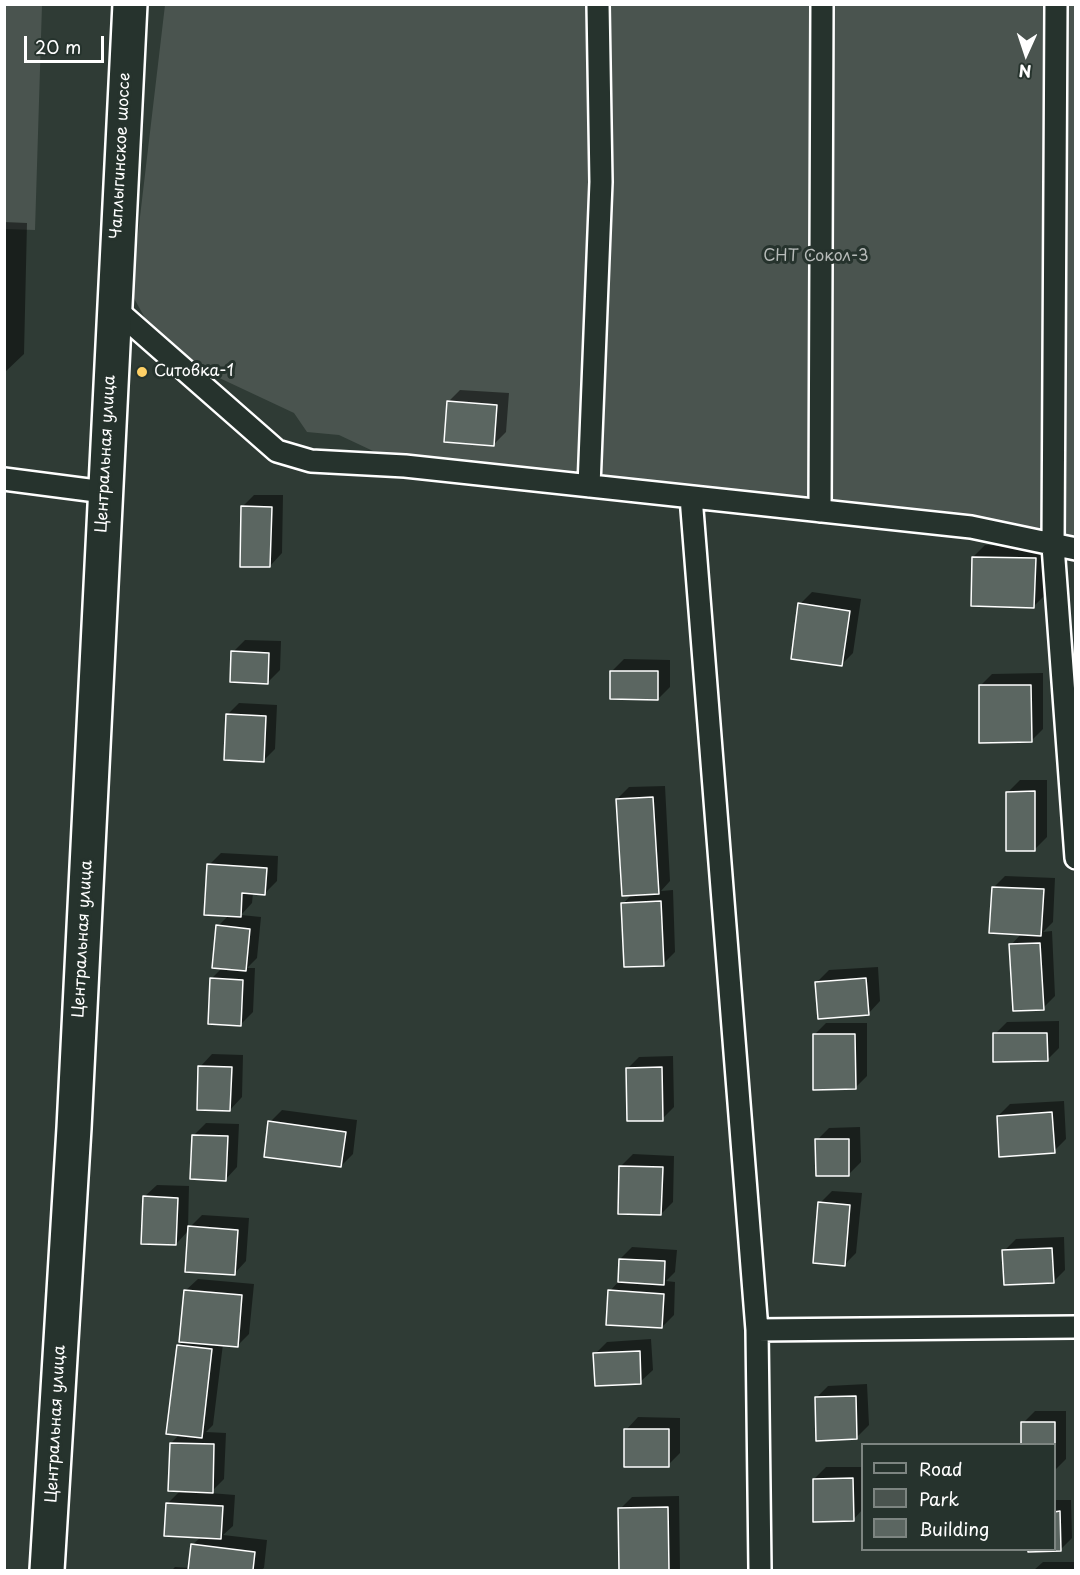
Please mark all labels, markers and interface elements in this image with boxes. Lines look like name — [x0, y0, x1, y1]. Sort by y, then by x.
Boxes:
scale bar — [27, 24, 106, 62]
north arrow — [996, 24, 1056, 84]
text: 20 m — [35, 33, 81, 60]
text: N — [1018, 60, 1032, 84]
street label: Чаплыгинское шоссе — [107, 72, 135, 240]
park label: СНТ Сокол-3 — [763, 247, 869, 267]
place label: Ситовка-1 — [154, 362, 234, 382]
marker: Ситовка-1 — [135, 365, 149, 379]
street label: Центральная улица — [92, 375, 120, 533]
street label: Центральная улица — [69, 860, 97, 1018]
street label: Центральная улица — [42, 1345, 70, 1503]
legend — [861, 1443, 1056, 1551]
text: Road — [919, 1455, 963, 1482]
text: Park — [919, 1485, 959, 1512]
text: Building — [919, 1515, 989, 1542]

